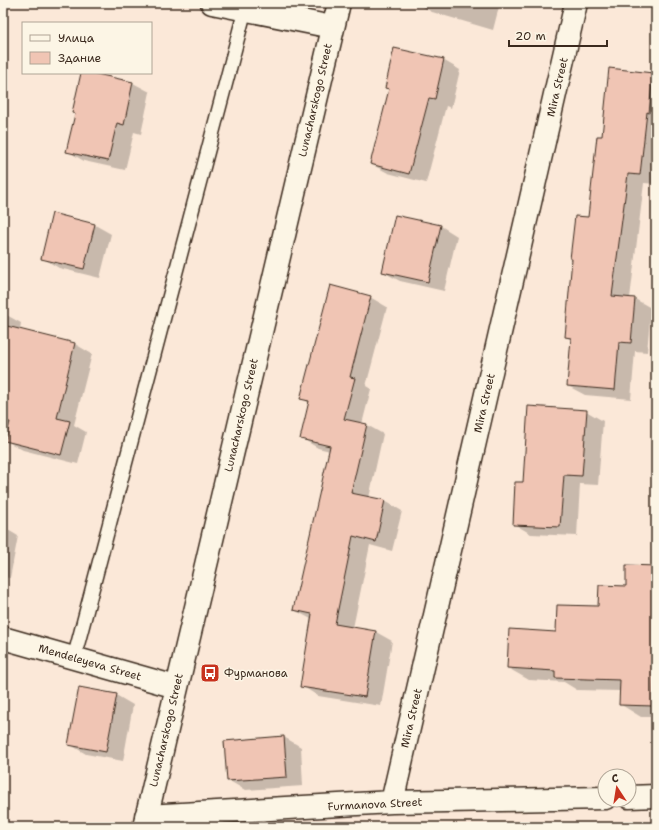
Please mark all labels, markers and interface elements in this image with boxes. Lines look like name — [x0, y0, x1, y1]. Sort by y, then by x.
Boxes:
legend — [22, 22, 152, 74]
scale bar — [509, 22, 607, 48]
text: 20 m — [515, 28, 546, 44]
text: Улица — [58, 30, 95, 46]
street label: Lunacharskogo Street — [295, 42, 336, 158]
text: Здание — [58, 50, 102, 66]
street label: Mira Street — [543, 56, 572, 118]
street label: Lunacharskogo Street — [221, 357, 262, 473]
street label: Mira Street — [470, 372, 499, 434]
street label: Mendeleyeva Street — [37, 641, 143, 684]
bus stop icon: Фурманова — [199, 662, 221, 684]
place label: Фурманова — [224, 666, 288, 681]
street label: Lunacharskogo Street — [146, 672, 187, 788]
street label: Mira Street — [397, 687, 426, 749]
north arrow — [597, 768, 637, 808]
text: С — [610, 771, 620, 787]
street label: Furmanova Street — [327, 795, 423, 814]

